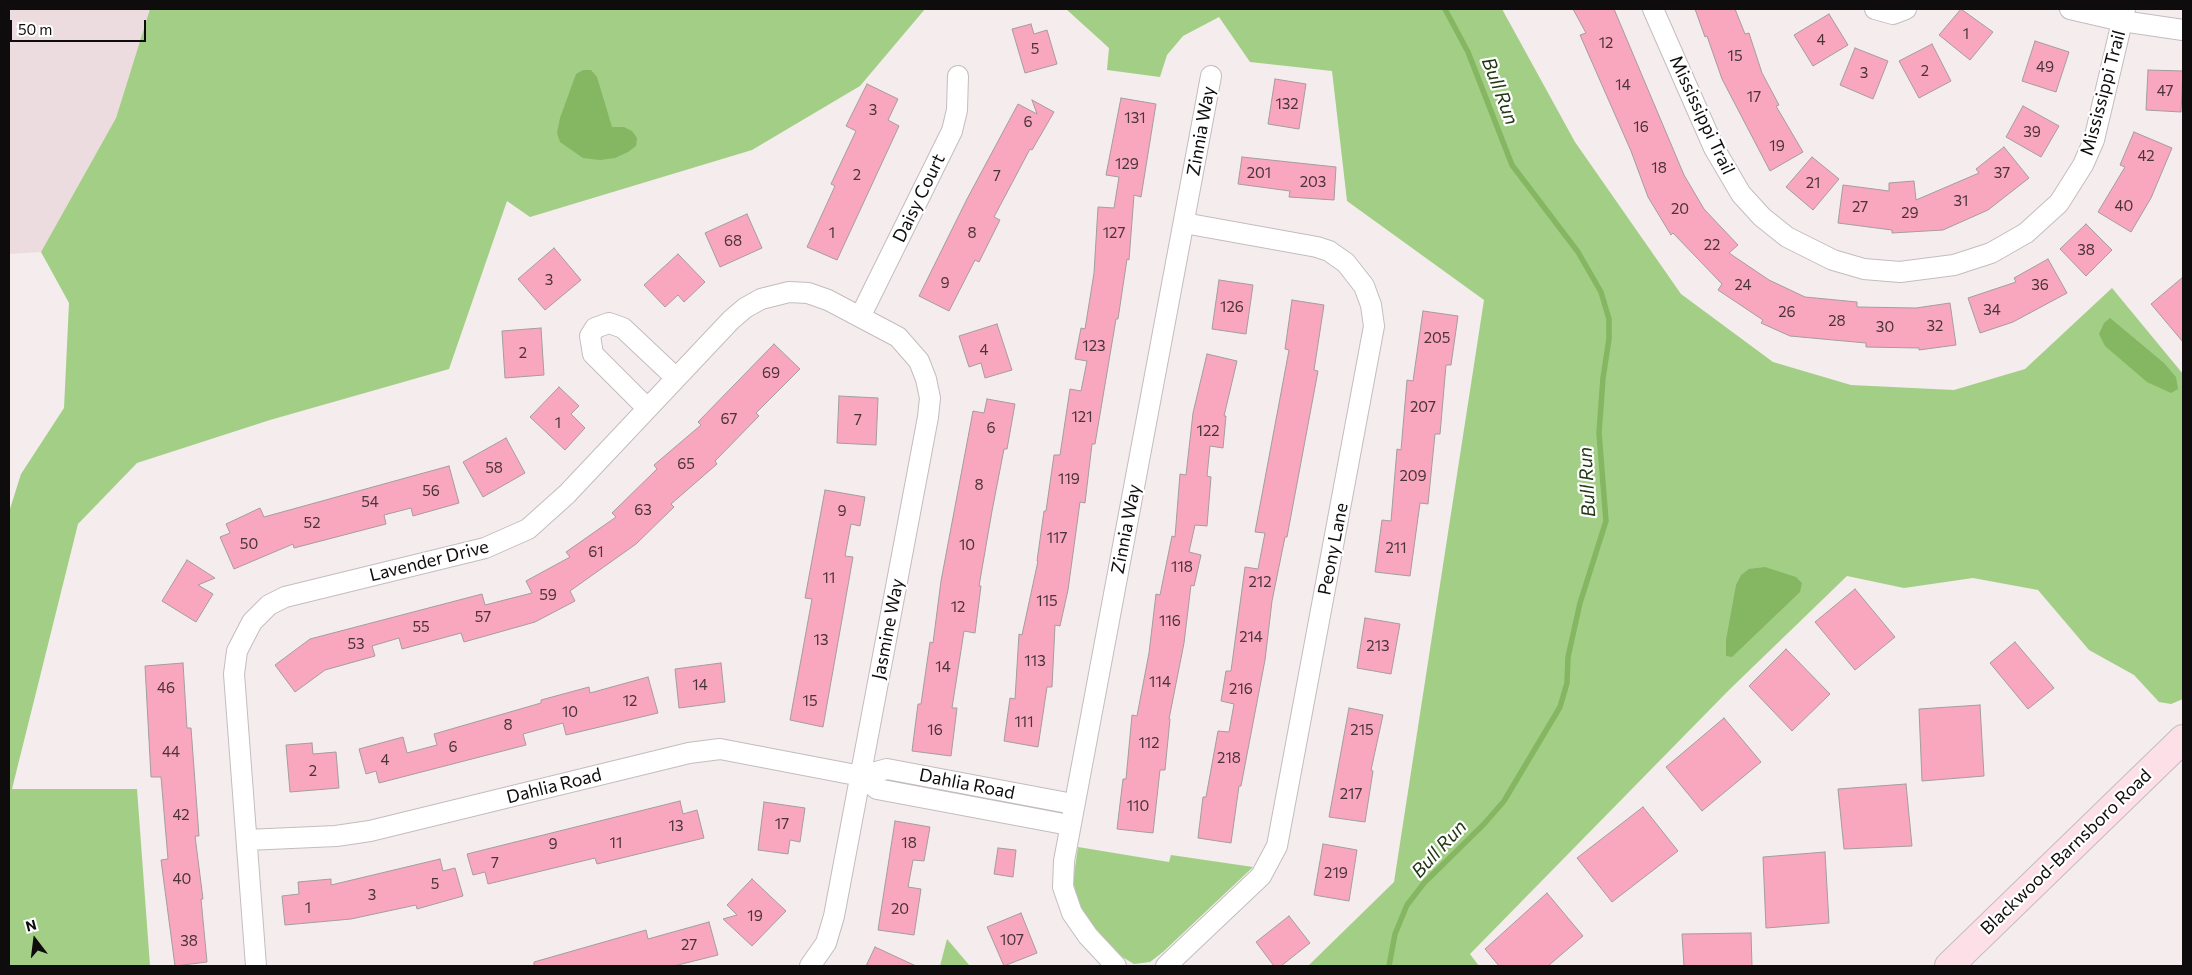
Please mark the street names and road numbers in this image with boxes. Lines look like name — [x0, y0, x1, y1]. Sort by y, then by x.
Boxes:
street label: Mississippi Trail — [2076, 28, 2130, 158]
street label: Mississippi Trail — [1665, 52, 1739, 178]
street label: Zinnia Way — [1182, 84, 1220, 178]
street label: Daisy Court — [888, 150, 950, 246]
street label: Zinnia Way — [1107, 482, 1145, 576]
street label: Peony Lane — [1313, 501, 1353, 597]
street label: Lavender Drive — [367, 536, 491, 586]
street label: Jasmine Way — [868, 577, 908, 681]
street label: Dahlia Road — [504, 764, 604, 808]
street label: Dahlia Road — [917, 764, 1017, 804]
street label: Blackwood-Barnsboro Road — [1976, 765, 2156, 939]

